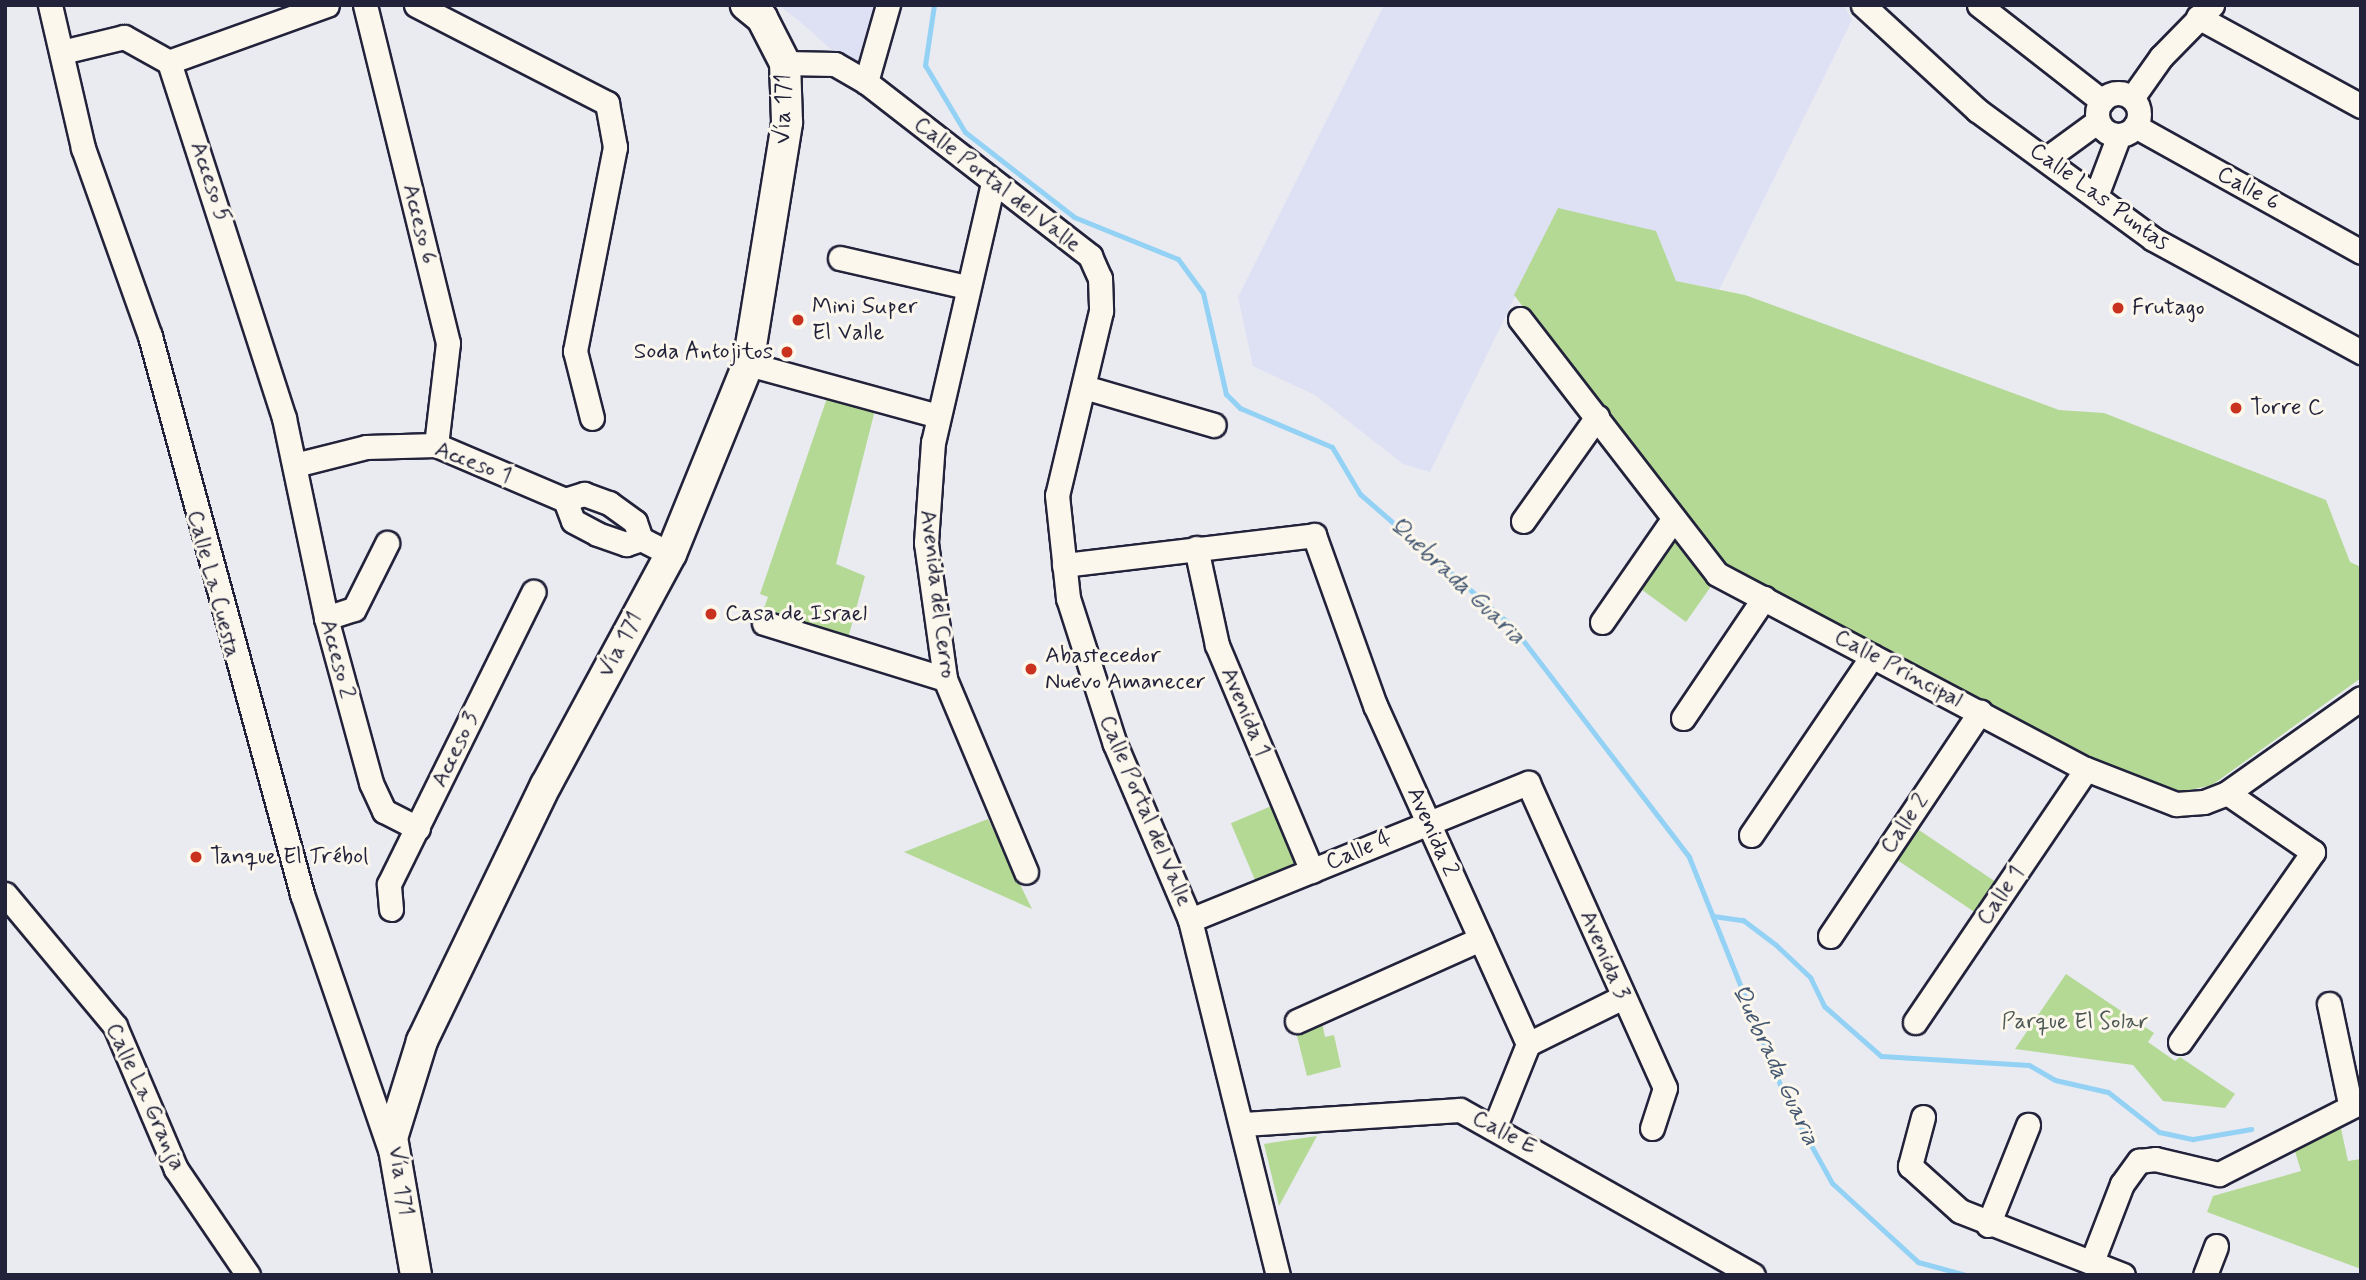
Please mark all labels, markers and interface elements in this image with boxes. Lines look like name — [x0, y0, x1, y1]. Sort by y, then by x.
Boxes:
street label: Vía 171 — [770, 74, 798, 144]
street label: Calle Portal del Valle — [910, 113, 1084, 257]
street label: Calle Las Puntas — [2023, 137, 2175, 257]
street label: Acceso 5 — [183, 138, 237, 226]
street label: Calle 6 — [2212, 161, 2284, 217]
street label: Acceso 6 — [396, 181, 442, 267]
place label: Mini Super El Valle — [812, 293, 916, 347]
place label: Frutago — [2132, 294, 2205, 322]
marker: Frutago — [2110, 300, 2126, 316]
marker: Mini Super El Valle — [790, 312, 806, 328]
place label: Soda Antojitos — [633, 338, 773, 366]
marker: Soda Antojitos — [779, 344, 795, 360]
place label: Torre C — [2250, 394, 2324, 422]
marker: Torre C — [2228, 400, 2244, 416]
street label: Acceso 1 — [431, 436, 515, 490]
street label: Calle La Cuesta — [180, 507, 246, 661]
street label: Avenida del Cerro — [913, 507, 961, 681]
water label: Quebrada Guaria — [1383, 511, 1531, 651]
place label: Casa de Israel — [725, 600, 866, 628]
marker: Casa de Israel — [703, 606, 719, 622]
street label: Vía 171 — [592, 608, 650, 682]
street label: Acceso 2 — [313, 616, 361, 702]
street label: Calle Principal — [1828, 623, 1968, 715]
place label: Abastecedor Nuevo Amanecer — [1045, 642, 1206, 696]
marker: Abastecedor Nuevo Amanecer — [1023, 661, 1039, 677]
street label: Avenida 1 — [1214, 663, 1276, 761]
street label: Acceso 3 — [426, 708, 486, 792]
street label: Calle Portal del Valle — [1093, 714, 1197, 908]
street label: Avenida 2 — [1400, 783, 1464, 881]
street label: Calle 2 — [1875, 789, 1935, 859]
street label: Calle 4 — [1322, 825, 1396, 877]
place label: Tanque El Trébol — [210, 843, 365, 871]
marker: Tanque El Trébol — [188, 849, 204, 865]
street label: Calle 1 — [1971, 861, 2031, 931]
street label: Avenida 3 — [1573, 906, 1635, 1004]
water label: Quebrada Guaria — [1725, 980, 1825, 1150]
park label: Parque El Solar — [2001, 1008, 2149, 1036]
street label: Calle La Granja — [98, 1018, 192, 1176]
street label: Calle E — [1467, 1105, 1541, 1161]
street label: Vía 171 — [381, 1144, 419, 1218]

